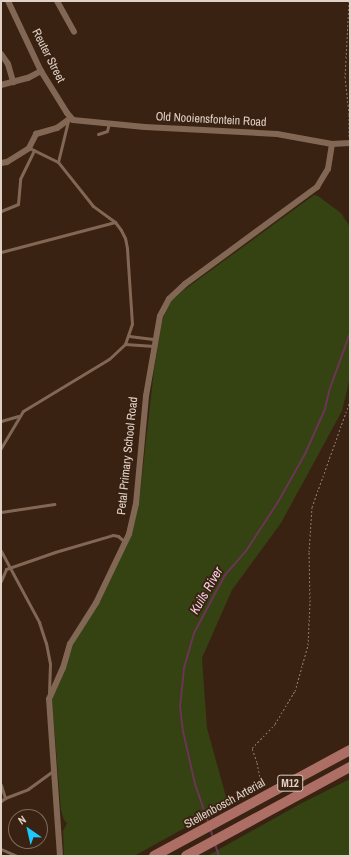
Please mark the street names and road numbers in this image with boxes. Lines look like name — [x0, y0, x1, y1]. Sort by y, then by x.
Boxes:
street label: Reuter Street — [28, 27, 68, 85]
street label: Old Nooiensfontein Road — [155, 110, 267, 130]
street label: Petal Primary School Road — [115, 396, 141, 516]
road number: M12 — [277, 774, 303, 792]
street label: Stellenbosch Arterial — [182, 776, 268, 832]

